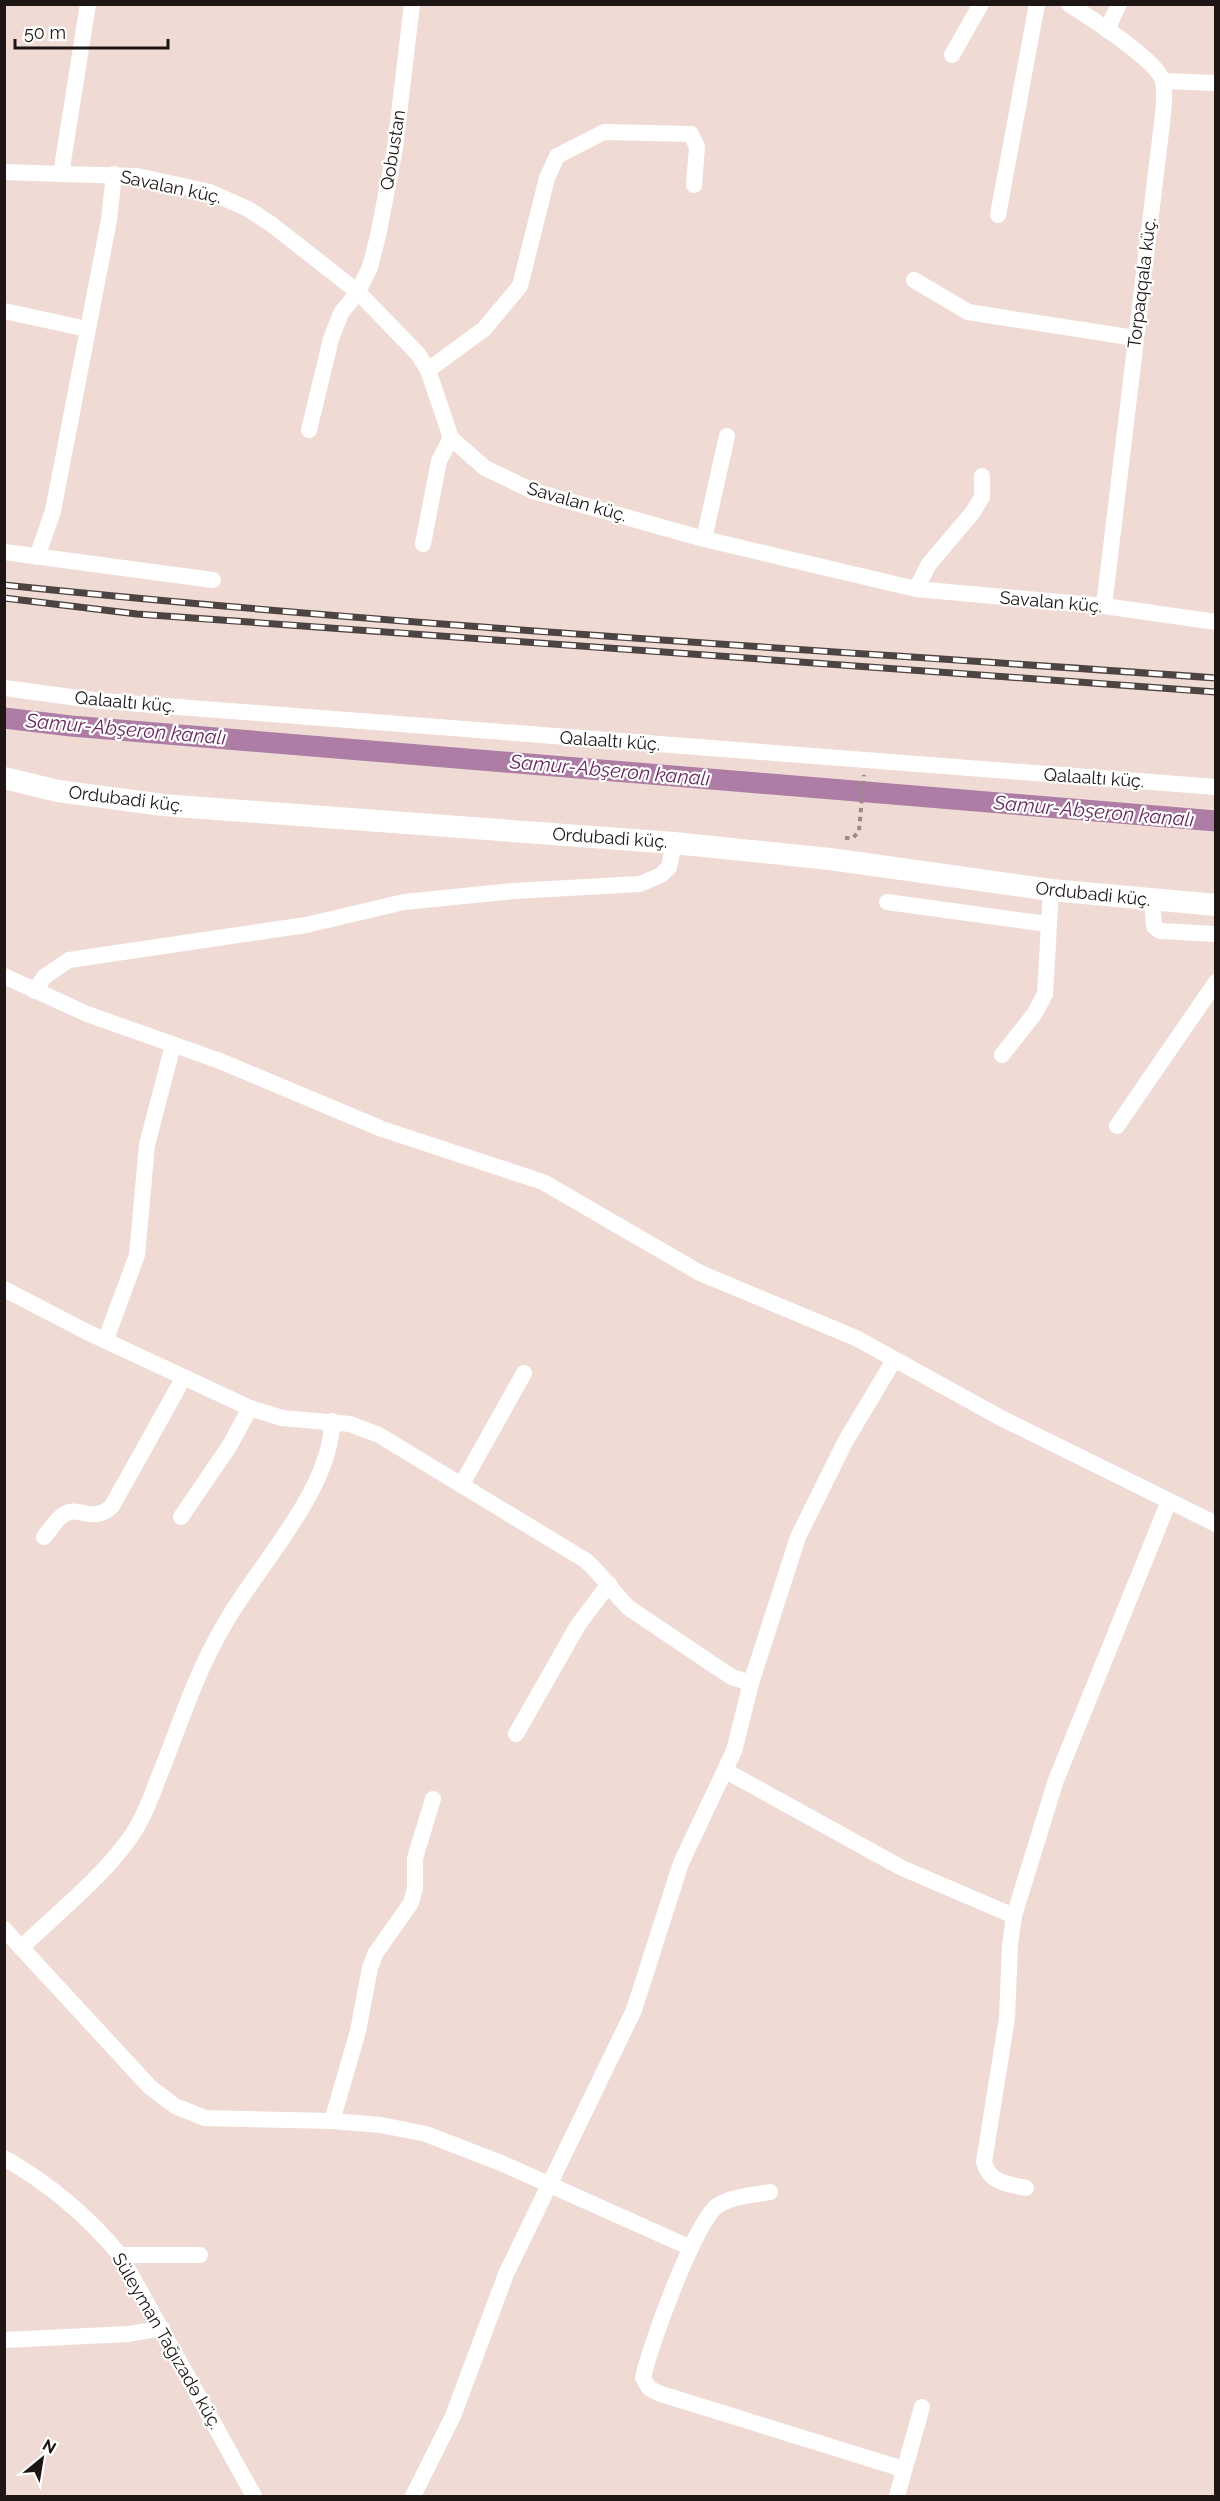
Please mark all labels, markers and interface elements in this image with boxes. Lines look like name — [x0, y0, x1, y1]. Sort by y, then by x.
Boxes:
scale bar — [15, 12, 168, 50]
text: 50 m — [24, 22, 66, 43]
street label: Qobustan — [376, 108, 409, 192]
street label: Savalan küç. — [119, 166, 224, 207]
street label: Torpaqqala küç. — [1123, 216, 1160, 350]
street label: Savalan küç. — [525, 477, 629, 526]
street label: Savalan küç. — [999, 587, 1103, 616]
street label: Qalaaltı küç. — [74, 687, 176, 716]
water label: Samur-Abşeron kanalı — [24, 708, 227, 750]
street label: Qalaaltı küç. — [559, 727, 661, 754]
water label: Samur-Abşeron kanalı — [508, 749, 711, 791]
street label: Qalaaltı küç. — [1043, 764, 1145, 791]
street label: Ordubadi küç. — [67, 781, 185, 816]
water label: Samur-Abşeron kanalı — [992, 790, 1195, 832]
street label: Ordubadi küç. — [552, 823, 668, 852]
street label: Ordubadi küç. — [1034, 877, 1152, 910]
street label: Süleyman Tağızadə küç. — [108, 2249, 227, 2433]
north arrow — [12, 2429, 72, 2489]
text: N — [39, 2435, 59, 2458]

